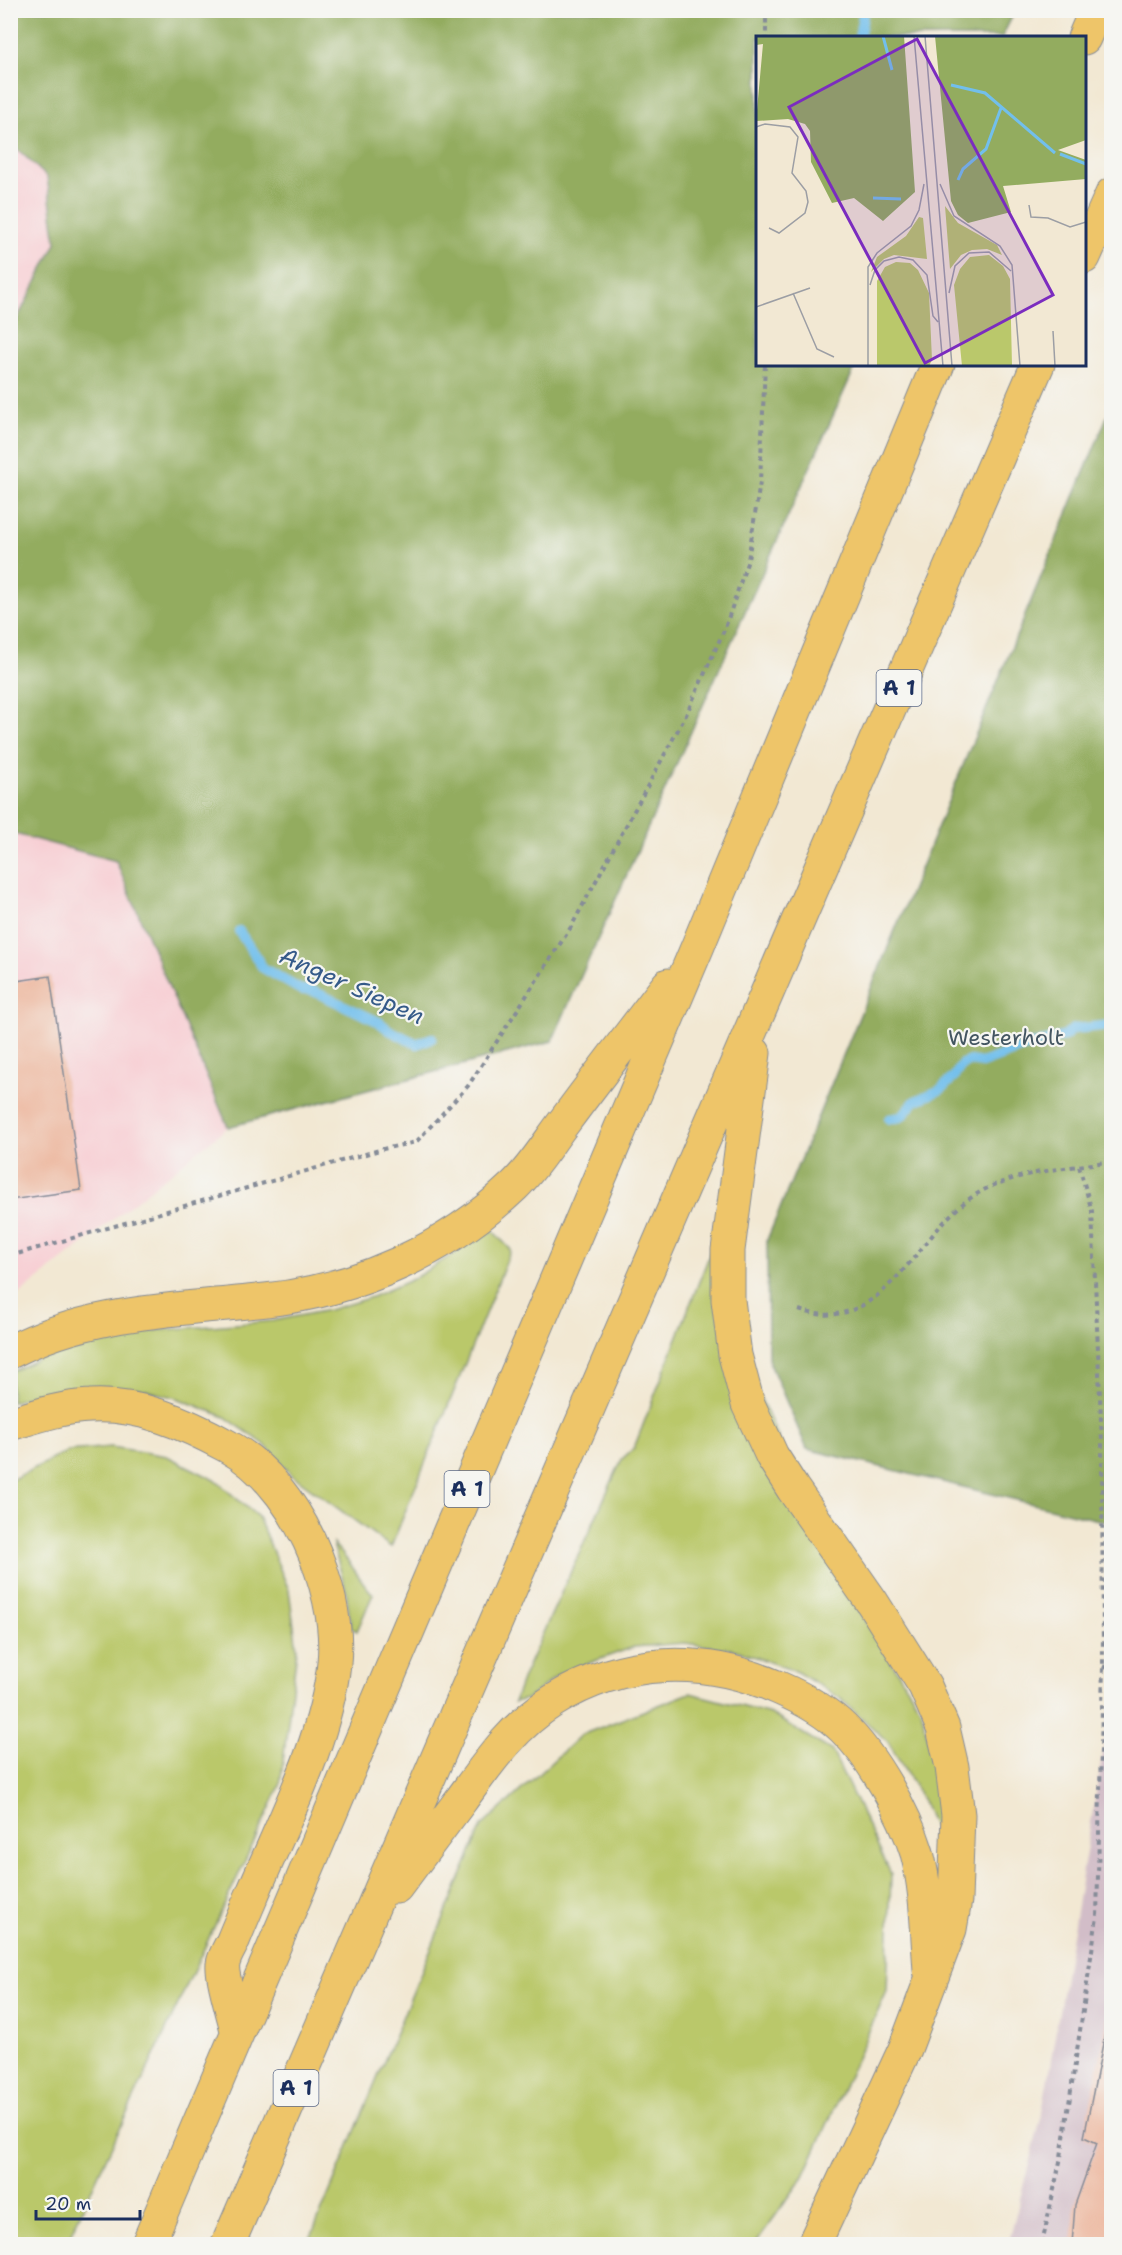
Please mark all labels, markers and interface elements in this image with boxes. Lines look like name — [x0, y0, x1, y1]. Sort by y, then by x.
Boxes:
inset map — [756, 36, 1086, 366]
road number: A 1 — [876, 670, 922, 706]
water label: Anger Siepen — [275, 940, 429, 1032]
park label: Westerholt — [948, 1023, 1064, 1052]
road number: A 1 — [444, 1471, 490, 1507]
road number: A 1 — [274, 2070, 318, 2106]
scale bar — [36, 2183, 140, 2221]
text: 20 m — [45, 2192, 91, 2216]

